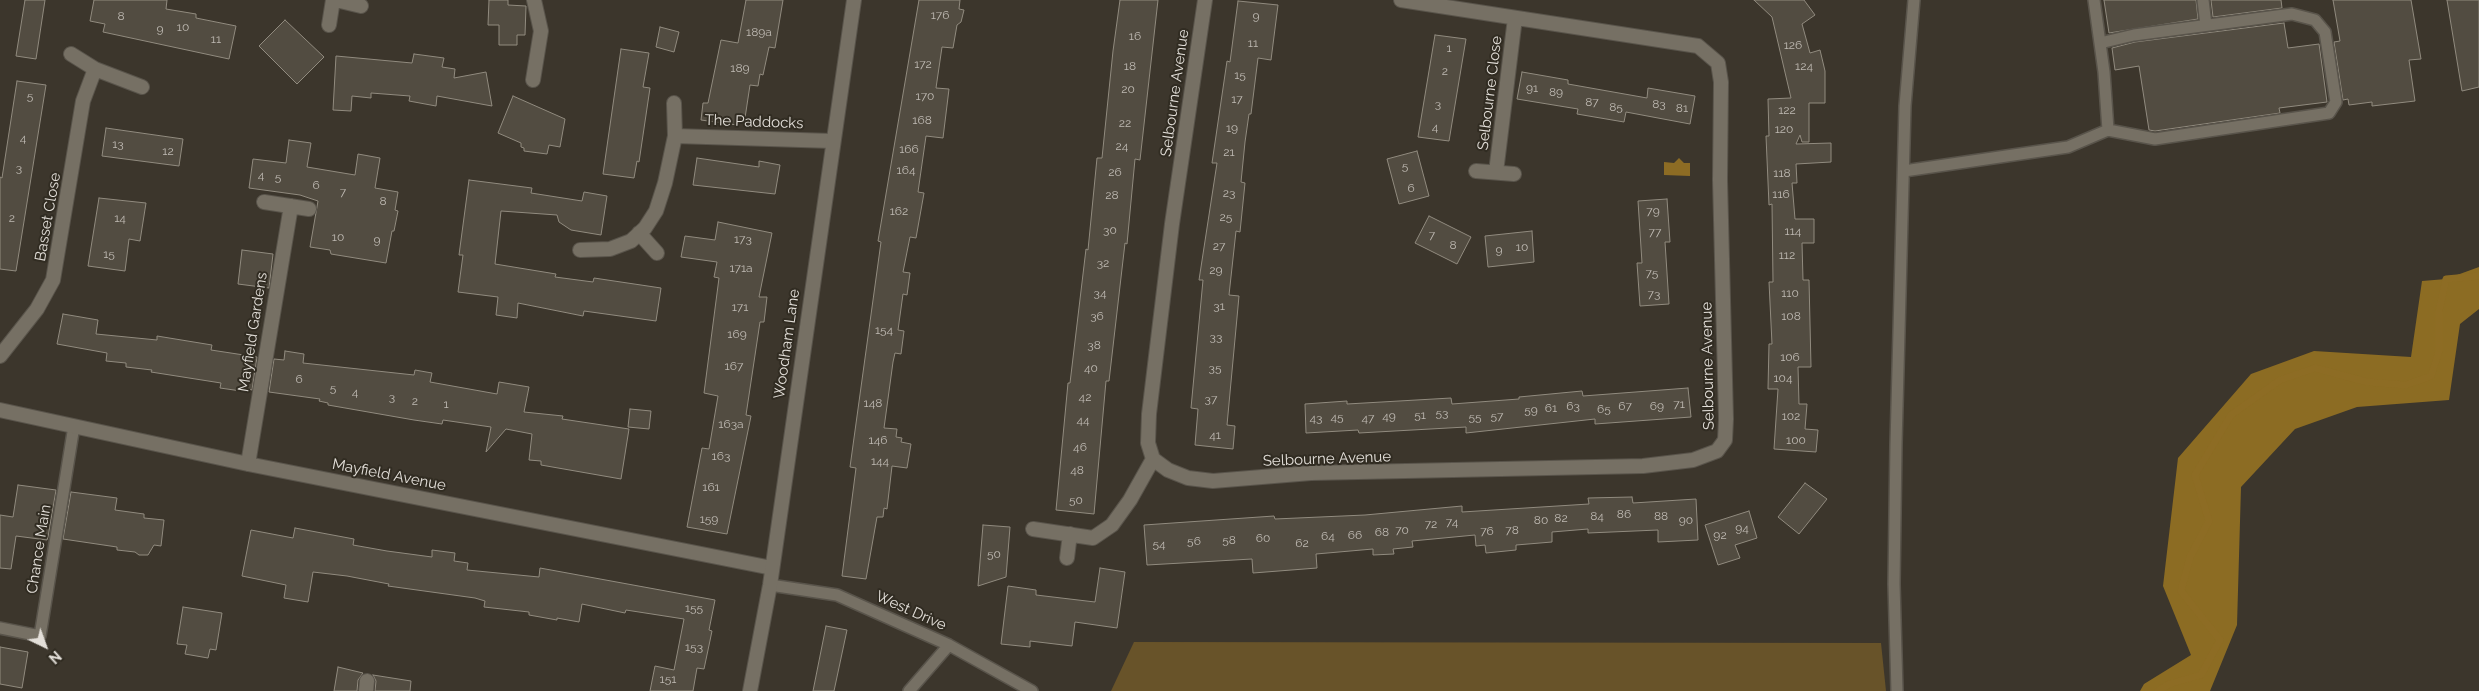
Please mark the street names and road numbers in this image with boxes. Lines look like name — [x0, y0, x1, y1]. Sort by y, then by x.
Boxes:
street label: Selbourne Avenue — [1157, 28, 1193, 158]
street label: Selbourne Close — [1474, 35, 1506, 151]
street label: The Paddocks — [704, 111, 804, 133]
street label: Basset Close — [31, 171, 65, 263]
street label: Mayfield Gardens — [235, 271, 271, 393]
street label: Woodham Lane — [770, 288, 804, 400]
street label: Selbourne Avenue — [1698, 302, 1718, 430]
street label: Selbourne Avenue — [1263, 448, 1391, 470]
street label: Mayfield Avenue — [331, 455, 447, 495]
street label: Chance Main — [23, 503, 55, 595]
street label: West Drive — [873, 587, 949, 635]

